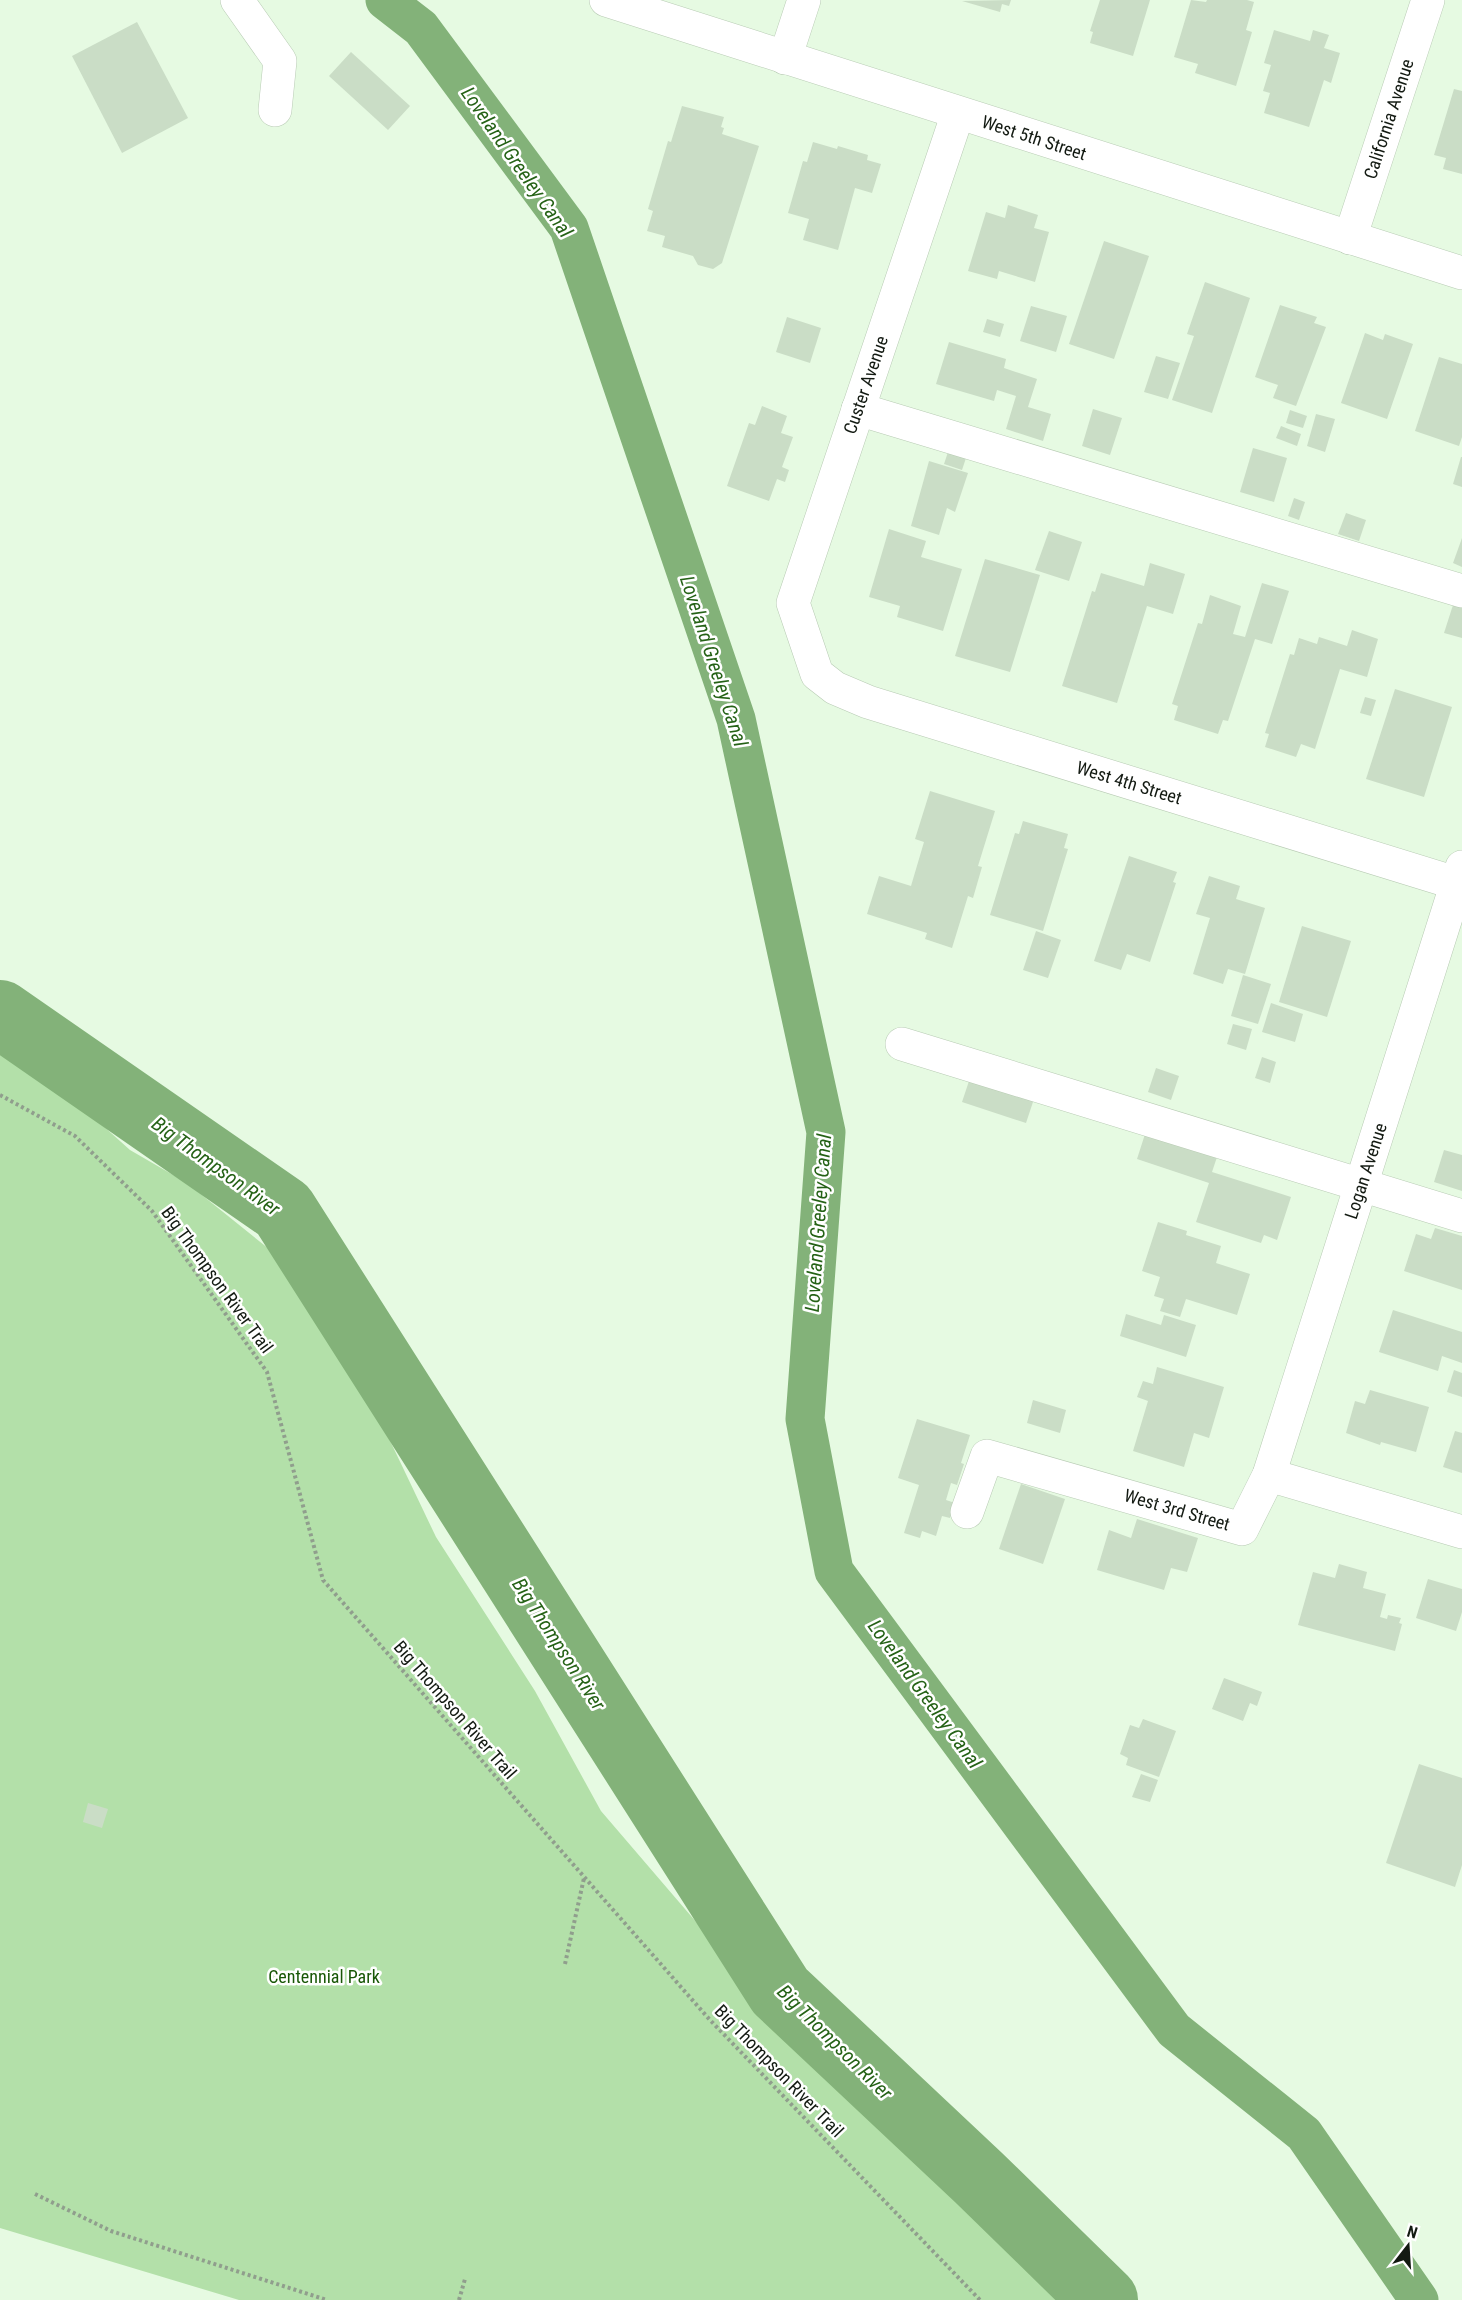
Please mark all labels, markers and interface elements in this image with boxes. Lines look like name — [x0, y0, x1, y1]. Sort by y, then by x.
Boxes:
street label: California Avenue — [1359, 56, 1418, 181]
water label: Loveland Greeley Canal — [456, 82, 578, 242]
street label: West 5th Street — [979, 111, 1089, 164]
street label: Custer Avenue — [839, 333, 892, 437]
water label: Loveland Greeley Canal — [675, 573, 753, 750]
street label: West 4th Street — [1074, 757, 1184, 808]
water label: Big Thompson River — [147, 1111, 286, 1221]
street label: Logan Avenue — [1340, 1120, 1391, 1222]
water label: Loveland Greeley Canal — [800, 1133, 836, 1313]
street label: Big Thompson River Trail — [157, 1202, 278, 1357]
street label: West 3rd Street — [1122, 1484, 1232, 1535]
water label: Big Thompson River — [507, 1573, 611, 1715]
water label: Loveland Greeley Canal — [863, 1615, 987, 1774]
street label: Big Thompson River Trail — [390, 1636, 521, 1783]
park label: Centennial Park — [268, 1966, 380, 1987]
water label: Big Thompson River — [773, 1980, 898, 2105]
street label: Big Thompson River Trail — [711, 2000, 848, 2141]
north arrow — [1378, 2216, 1438, 2276]
text: N — [1405, 2222, 1420, 2243]

